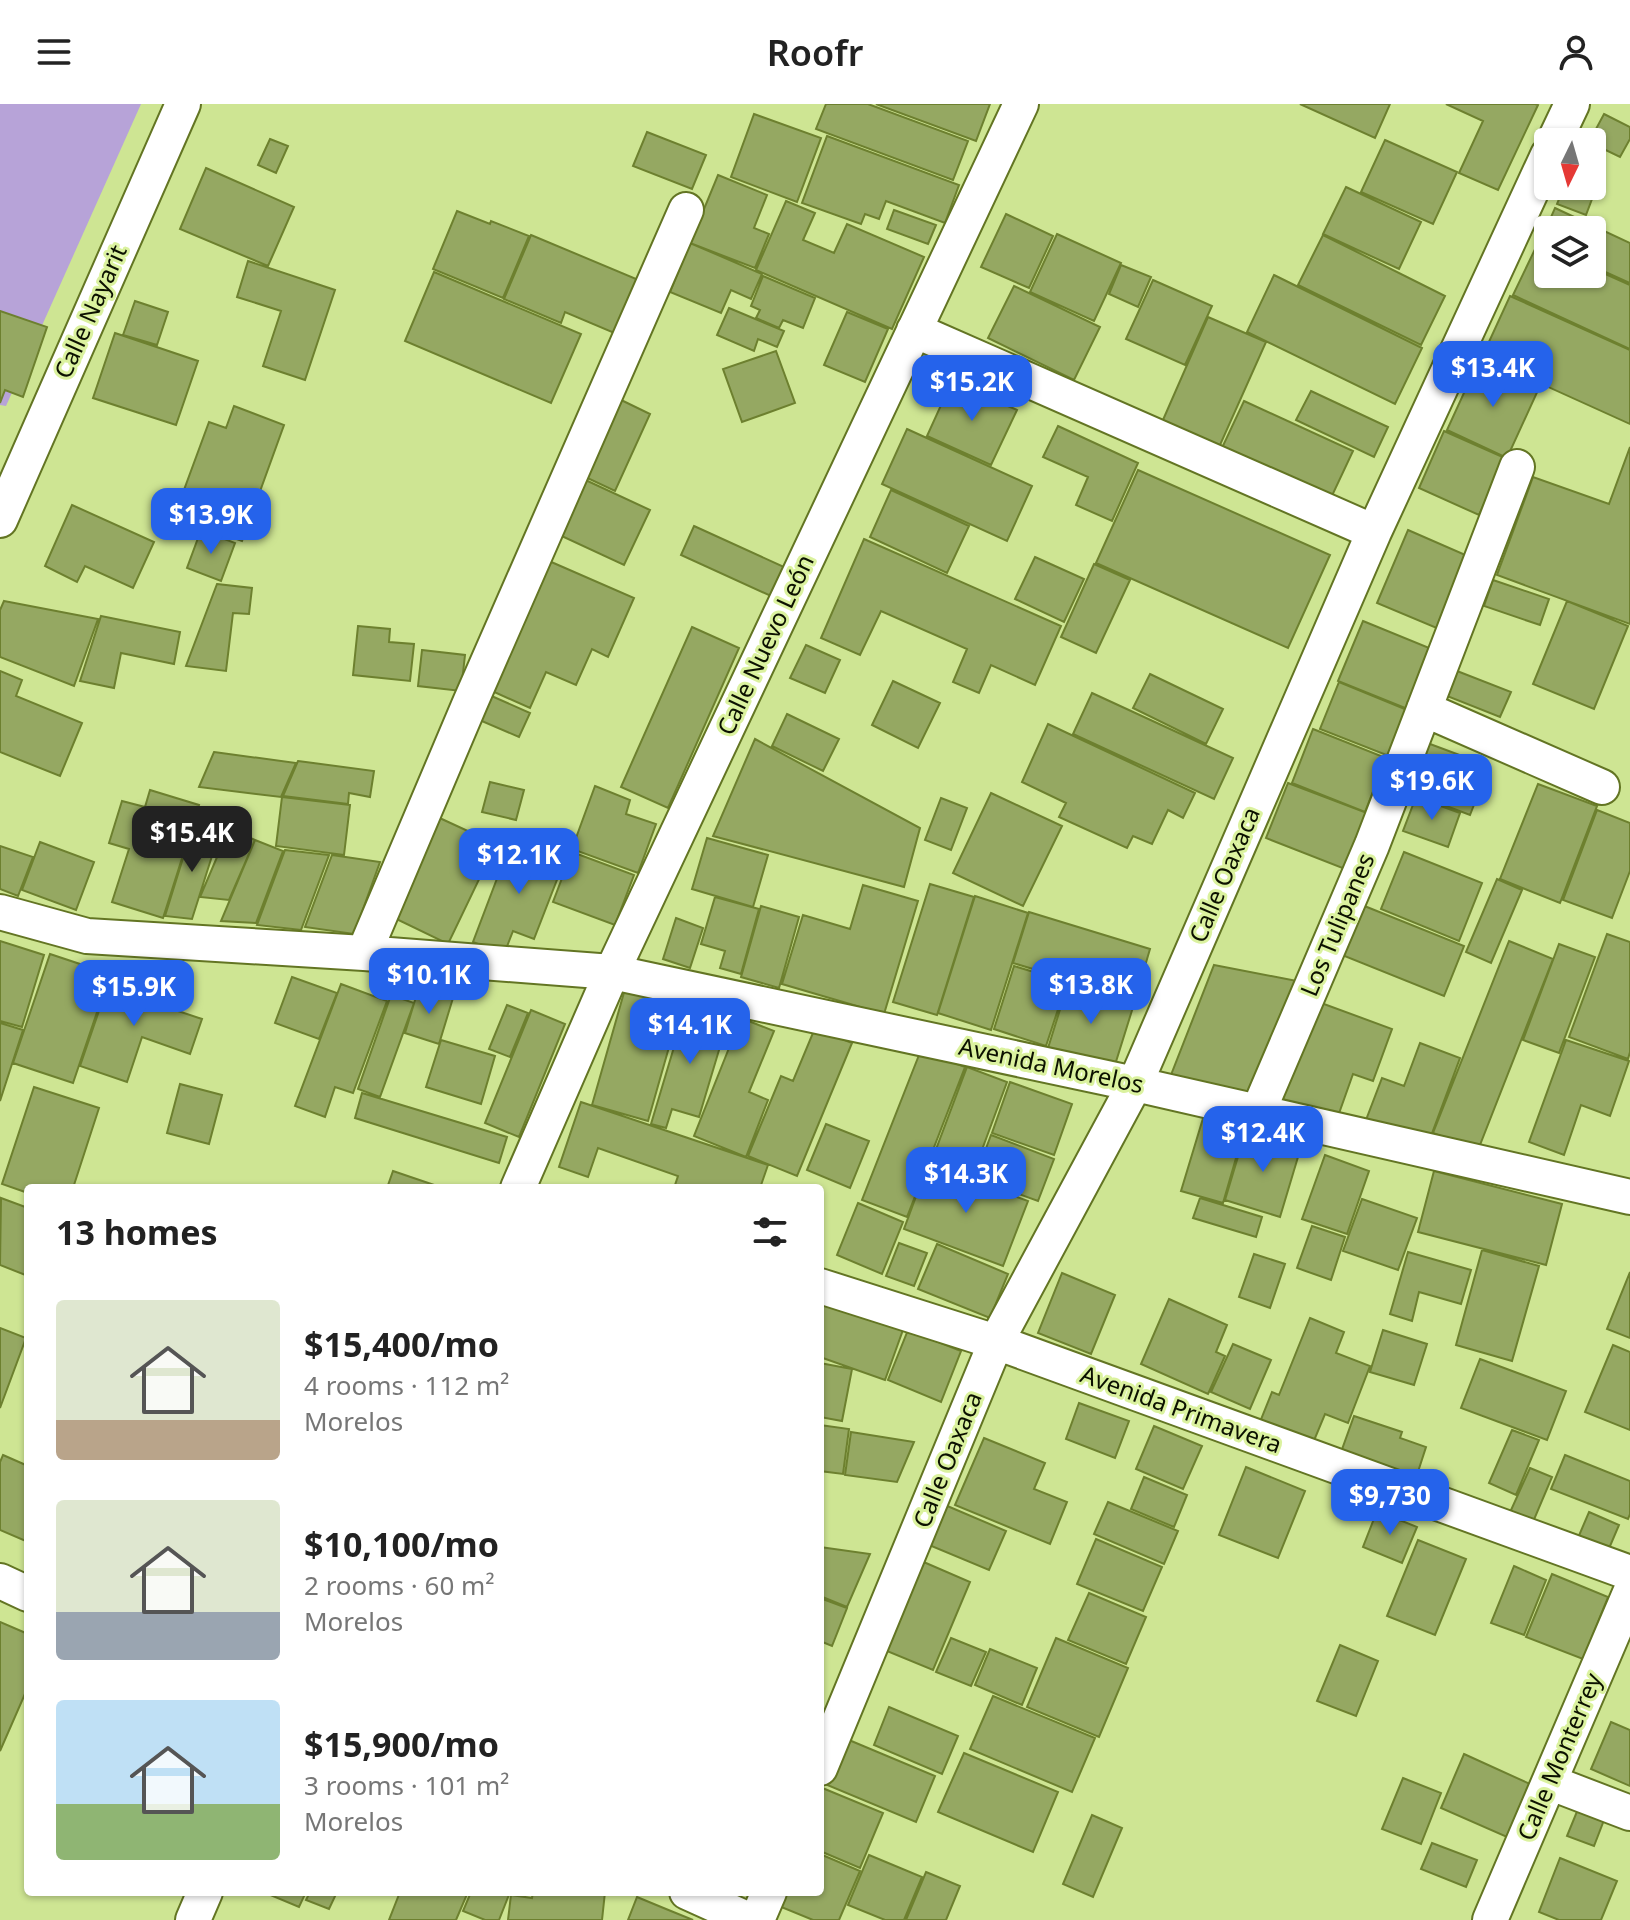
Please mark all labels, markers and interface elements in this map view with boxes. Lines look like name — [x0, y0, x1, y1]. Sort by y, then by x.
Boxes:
text: Roofr — [767, 28, 863, 77]
icon: menu — [32, 30, 76, 74]
icon: person — [1554, 30, 1598, 74]
north arrow — [1534, 128, 1606, 200]
map controls — [1534, 128, 1606, 288]
button: layers — [1534, 216, 1606, 288]
street label: Calle Nayarit — [45, 239, 134, 383]
pin: $13.4K — [1428, 341, 1558, 409]
text: $13.4K — [1451, 349, 1535, 385]
pin: $15.2K — [907, 355, 1037, 423]
text: $15.2K — [930, 363, 1014, 399]
pin: $13.9K — [146, 488, 276, 556]
text: $13.9K — [169, 496, 253, 532]
street label: Calle Nuevo León — [708, 549, 821, 740]
pin: $19.6K — [1367, 754, 1497, 822]
text: $19.6K — [1390, 762, 1474, 798]
street label: Calle Oaxaca — [1180, 802, 1267, 947]
pin: $15.4K — [127, 806, 257, 874]
text: $15.4K — [150, 814, 234, 850]
pin: $12.1K — [454, 828, 584, 896]
text: $12.1K — [477, 836, 561, 872]
street label: Los Tulipanes — [1292, 848, 1382, 1001]
pin: $10.1K — [364, 948, 494, 1016]
text: $10.1K — [387, 956, 471, 992]
pin: $13.8K — [1026, 958, 1156, 1026]
pin: $15.9K — [69, 960, 199, 1028]
text: $13.8K — [1049, 966, 1133, 1002]
text: $15.9K — [92, 968, 176, 1004]
pin: $14.1K — [625, 998, 755, 1066]
text: $14.1K — [648, 1006, 732, 1042]
street label: Avenida Morelos — [956, 1029, 1147, 1100]
pin: $12.4K — [1198, 1106, 1328, 1174]
text: $12.4K — [1221, 1114, 1305, 1150]
pin: $14.3K — [901, 1147, 1031, 1215]
text: $14.3K — [924, 1155, 1008, 1191]
text: 13 homes — [56, 1209, 218, 1255]
icon: filters — [748, 1210, 792, 1254]
text: $15,400/mo — [304, 1321, 499, 1367]
icon: home — [120, 1332, 216, 1428]
street label: Avenida Primavera — [1076, 1357, 1287, 1460]
text: 4 rooms · 112 m² — [304, 1367, 509, 1403]
street label: Calle Oaxaca — [904, 1386, 989, 1532]
text: Morelos — [304, 1403, 403, 1439]
pin: $9,730 — [1325, 1469, 1455, 1537]
text: $9,730 — [1349, 1477, 1431, 1513]
text: $10,100/mo — [304, 1521, 499, 1567]
icon: home — [120, 1532, 216, 1628]
text: 2 rooms · 60 m² — [304, 1567, 494, 1603]
text: Morelos — [304, 1603, 403, 1639]
street label: Calle Monterrey — [1509, 1667, 1609, 1845]
text: $15,900/mo — [304, 1721, 499, 1767]
icon: home — [120, 1732, 216, 1828]
text: 3 rooms · 101 m² — [304, 1767, 509, 1803]
text: Morelos — [304, 1803, 403, 1839]

